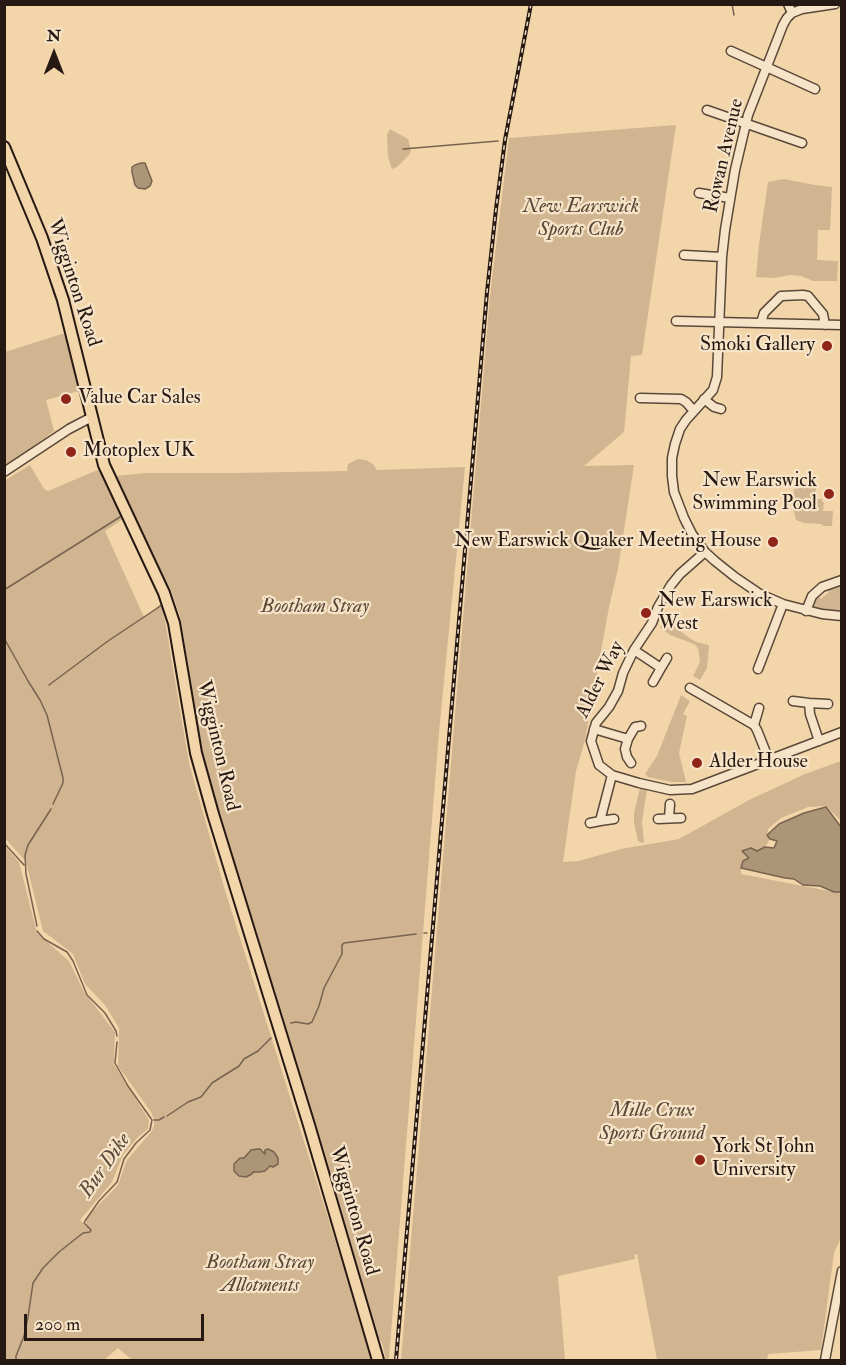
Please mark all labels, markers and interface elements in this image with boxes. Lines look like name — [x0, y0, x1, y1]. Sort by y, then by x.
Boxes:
north arrow — [24, 24, 84, 84]
text: N — [47, 26, 61, 46]
street label: Rowan Avenue — [700, 97, 750, 215]
park label: New Earswick Sports Club — [523, 196, 639, 243]
street label: Wigginton Road — [41, 216, 105, 350]
place label: Smoki Gallery — [700, 334, 815, 358]
marker: Smoki Gallery — [820, 339, 834, 353]
place label: Value Car Sales — [78, 387, 201, 411]
marker: Value Car Sales — [59, 392, 73, 406]
place label: Motoplex UK — [83, 440, 195, 464]
marker: Motoplex UK — [64, 445, 78, 459]
place label: New Earswick Swimming Pool — [692, 470, 817, 517]
marker: New Earswick Swimming Pool — [822, 487, 836, 501]
place label: New Earswick Quaker Meeting House — [454, 530, 761, 554]
marker: New Earswick Quaker Meeting House — [766, 535, 780, 549]
place label: New Earswick West — [658, 590, 773, 637]
park label: Bootham Stray — [261, 596, 369, 620]
marker: New Earswick West — [639, 606, 653, 620]
street label: Alder Way — [571, 638, 631, 722]
street label: Wigginton Road — [190, 678, 244, 814]
place label: Alder House — [709, 751, 808, 775]
marker: Alder House — [690, 756, 704, 770]
park label: Mille Crux Sports Ground — [599, 1100, 705, 1147]
water label: Bur Dike — [75, 1129, 137, 1203]
place label: York St John University — [712, 1136, 814, 1183]
street label: Wigginton Road — [323, 1144, 383, 1278]
marker: York St John University — [693, 1153, 707, 1167]
park label: Bootham Stray Allotments — [206, 1252, 314, 1299]
scale bar — [27, 1302, 207, 1340]
text: 200 m — [35, 1313, 80, 1336]

